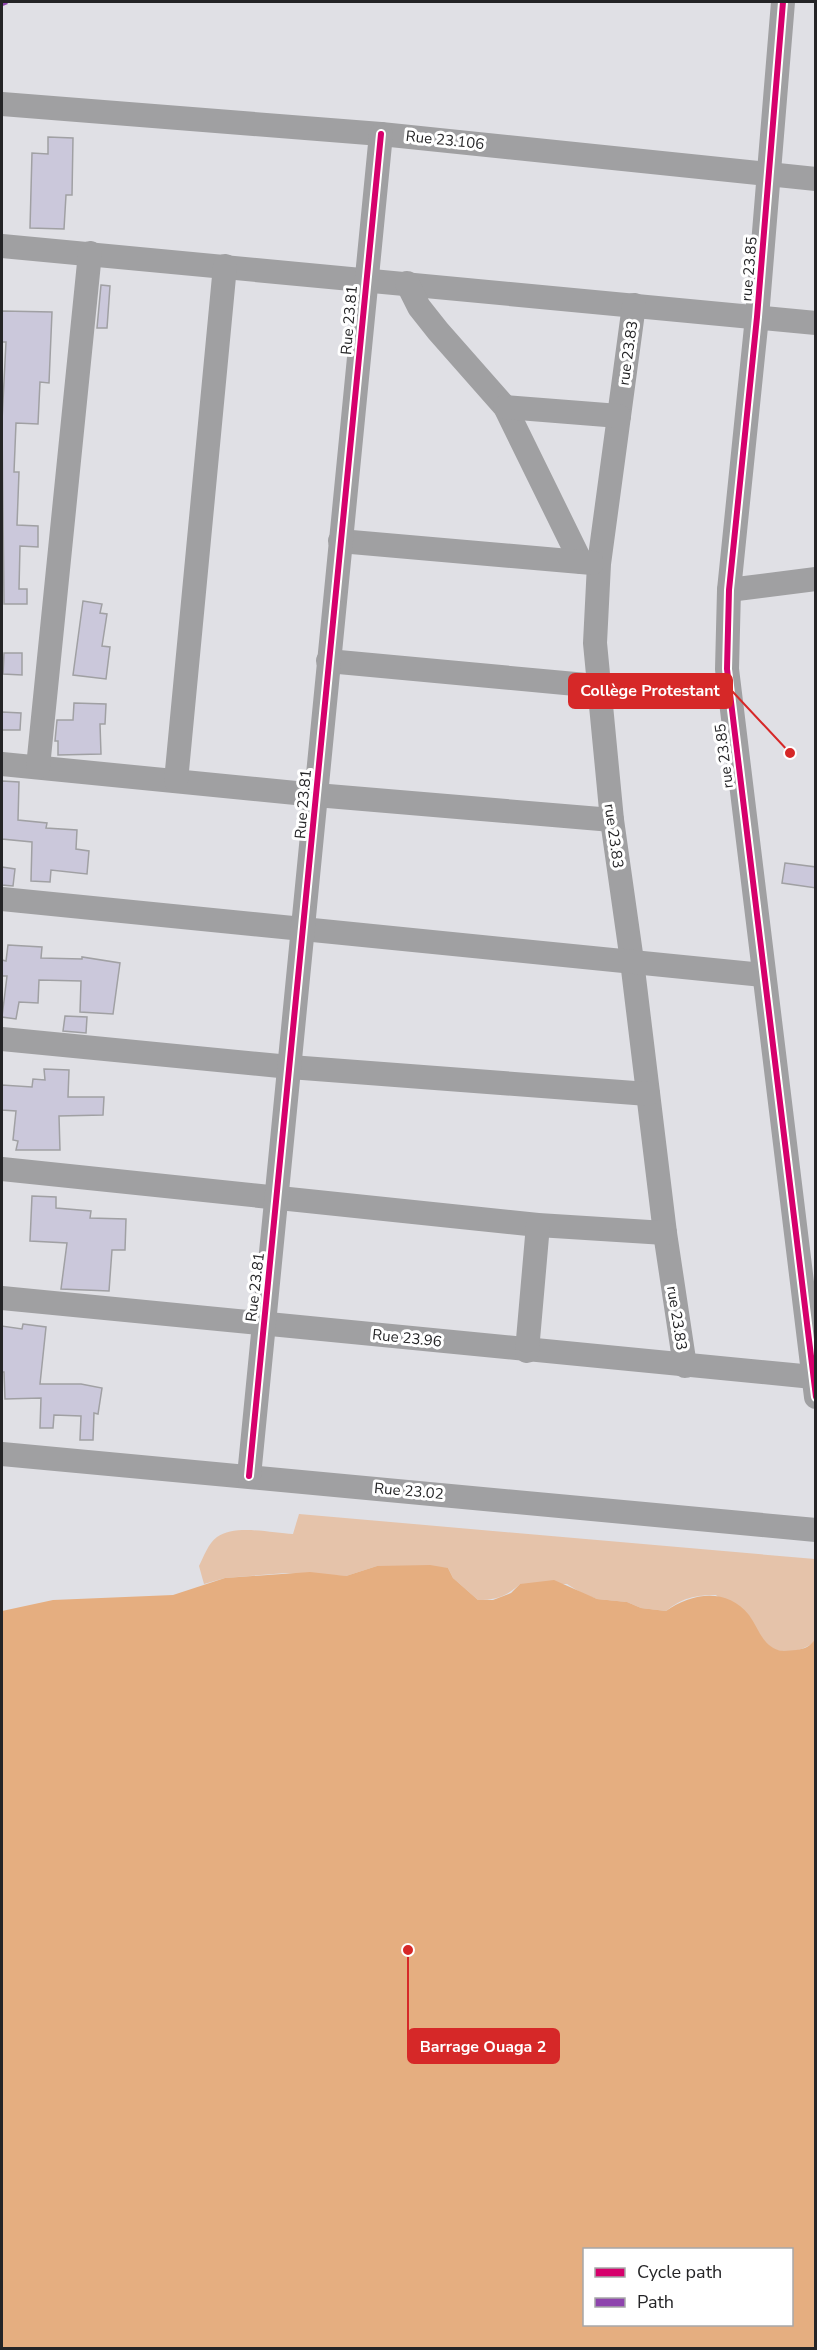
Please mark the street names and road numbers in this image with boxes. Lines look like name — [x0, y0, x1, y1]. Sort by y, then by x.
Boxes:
street label: Rue 23.106 — [405, 126, 485, 154]
street label: rue 23.85 — [736, 236, 762, 302]
street label: Rue 23.81 — [336, 284, 362, 356]
street label: rue 23.83 — [614, 319, 642, 387]
street label: rue 23.85 — [710, 723, 738, 789]
street label: Rue 23.81 — [290, 768, 316, 840]
street label: rue 23.83 — [600, 802, 628, 870]
street label: Rue 23.81 — [241, 1251, 269, 1323]
street label: rue 23.83 — [662, 1284, 692, 1352]
street label: Rue 23.96 — [371, 1324, 443, 1352]
street label: Rue 23.02 — [373, 1478, 445, 1504]

